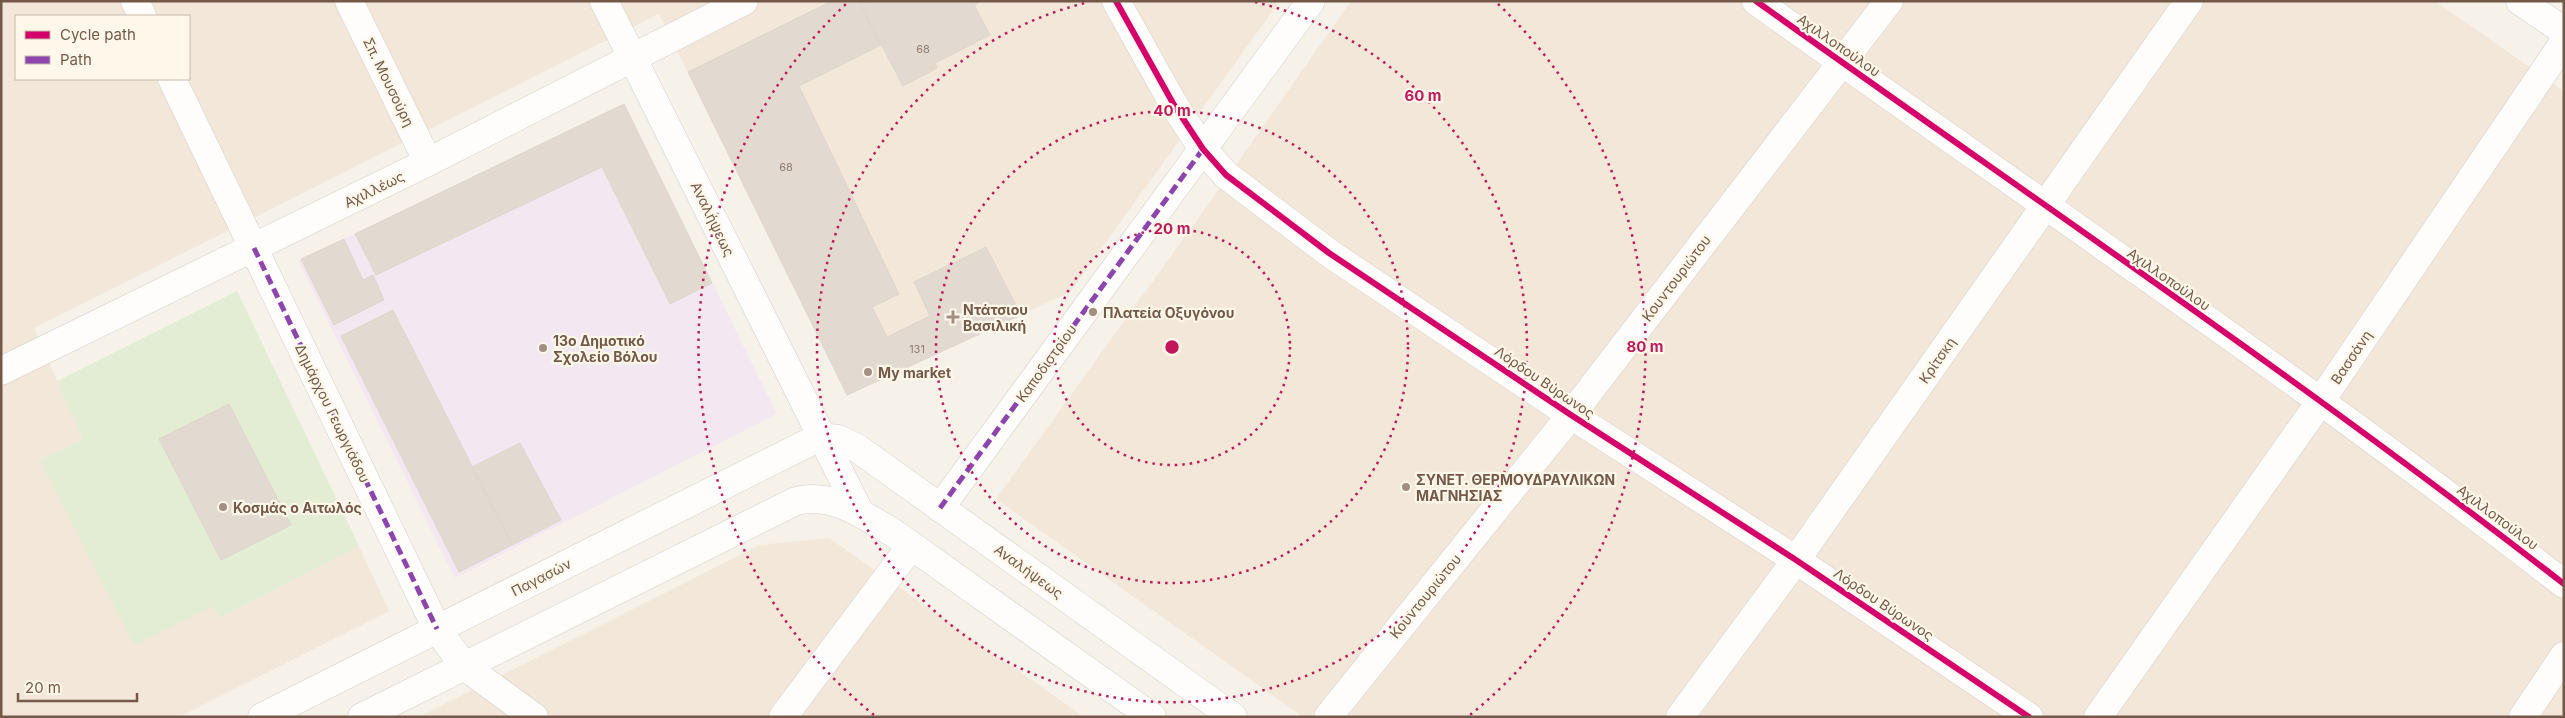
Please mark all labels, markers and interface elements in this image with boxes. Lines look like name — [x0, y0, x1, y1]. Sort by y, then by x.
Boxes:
street label: Αχιλλοπούλου — [1794, 10, 1884, 80]
legend — [15, 15, 190, 80]
text: Cycle path — [60, 25, 136, 44]
street label: Σπ. Μουσούρη — [360, 35, 418, 129]
house number: 68 — [916, 42, 930, 56]
text: Path — [60, 50, 92, 69]
text: 60 m — [1404, 86, 1442, 105]
text: 40 m — [1153, 101, 1191, 120]
house number: 68 — [779, 160, 793, 174]
street label: Αχιλλέως — [341, 167, 407, 211]
street label: Αναλήψεως — [688, 179, 738, 259]
text: 20 m — [1154, 219, 1190, 238]
street label: Κουντουριώτου — [1638, 232, 1714, 324]
street label: Αχιλλοπούλου — [2124, 244, 2214, 314]
place label: Ντάτσιου Βασιλική — [963, 301, 1028, 334]
place label: Πλατεία Οξυγόνου — [1103, 304, 1234, 321]
marker: Πλατεία Οξυγόνου — [1087, 306, 1099, 318]
marker: Ντάτσιου Βασιλική — [947, 311, 959, 323]
street label: Καποδιστρίου — [1012, 321, 1080, 405]
street label: Βασσάνη — [2327, 327, 2375, 387]
place label: 13o Δημοτικό Σχολείο Βόλου — [553, 332, 658, 365]
street label: Κρίτσκη — [1915, 334, 1959, 386]
text: 80 m — [1626, 337, 1664, 356]
centre of rings — [1163, 338, 1181, 356]
street label: Δημάρχου Γεωργιάδου — [292, 341, 374, 485]
marker: 13o Δημοτικό Σχολείο Βόλου — [537, 342, 549, 354]
house number: 131 — [909, 342, 925, 356]
street label: Λόρδου Βύρωνος — [1492, 342, 1598, 422]
place label: My market — [878, 364, 951, 381]
marker: My market — [862, 366, 874, 378]
place label: ΣΥΝΕΤ. ΘΕΡΜΟΥΔΡΑΥΛΙΚΩΝ ΜΑΓΝΗΣΙΑΣ — [1416, 471, 1615, 504]
marker: ΣΥΝΕΤ. ΘΕΡΜΟΥΔΡΑΥΛΙΚΩΝ ΜΑΓΝΗΣΙΑΣ — [1400, 481, 1412, 493]
street label: Αχιλλοπούλου — [2454, 481, 2542, 553]
place label: Κοσμάς ο Αιτωλός — [233, 499, 362, 516]
marker: Κοσμάς ο Αιτωλός — [217, 501, 229, 513]
street label: Αναλήψεως — [991, 540, 1067, 602]
street label: Κουντουριώτου — [1386, 550, 1464, 642]
street label: Παγασών — [508, 555, 574, 599]
street label: Λόρδου Βύρωνος — [1831, 564, 1937, 644]
scale bar — [18, 670, 136, 702]
text: 20 m — [25, 678, 61, 697]

